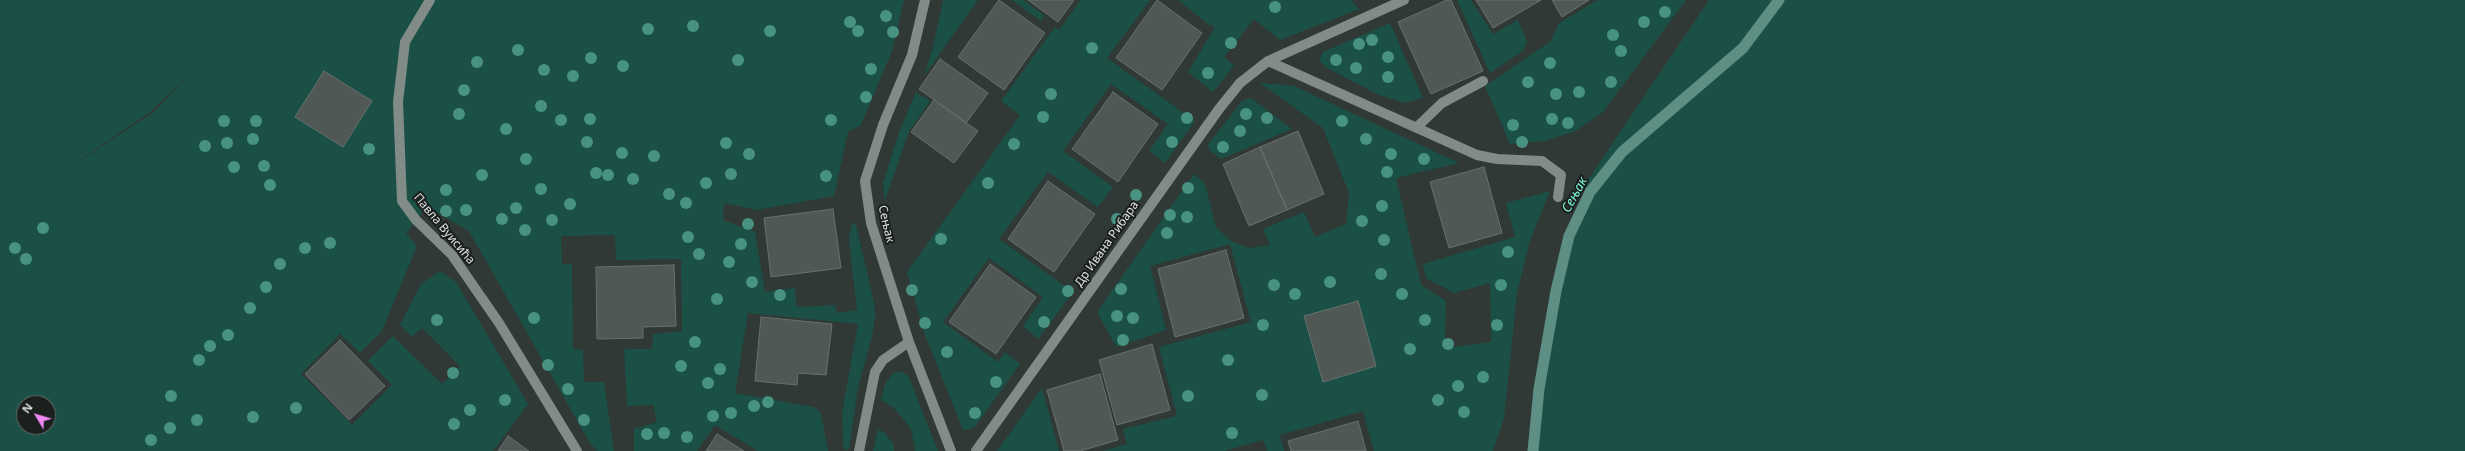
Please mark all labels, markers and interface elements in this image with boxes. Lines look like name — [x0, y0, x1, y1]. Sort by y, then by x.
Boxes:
water label: Сењак — [1559, 175, 1591, 215]
street label: Павла Вуисића — [410, 191, 478, 267]
street label: Др Ивана Рибара — [1072, 198, 1142, 290]
street label: Сењак — [875, 204, 897, 244]
north arrow — [16, 395, 56, 435]
text: N — [18, 400, 36, 416]

